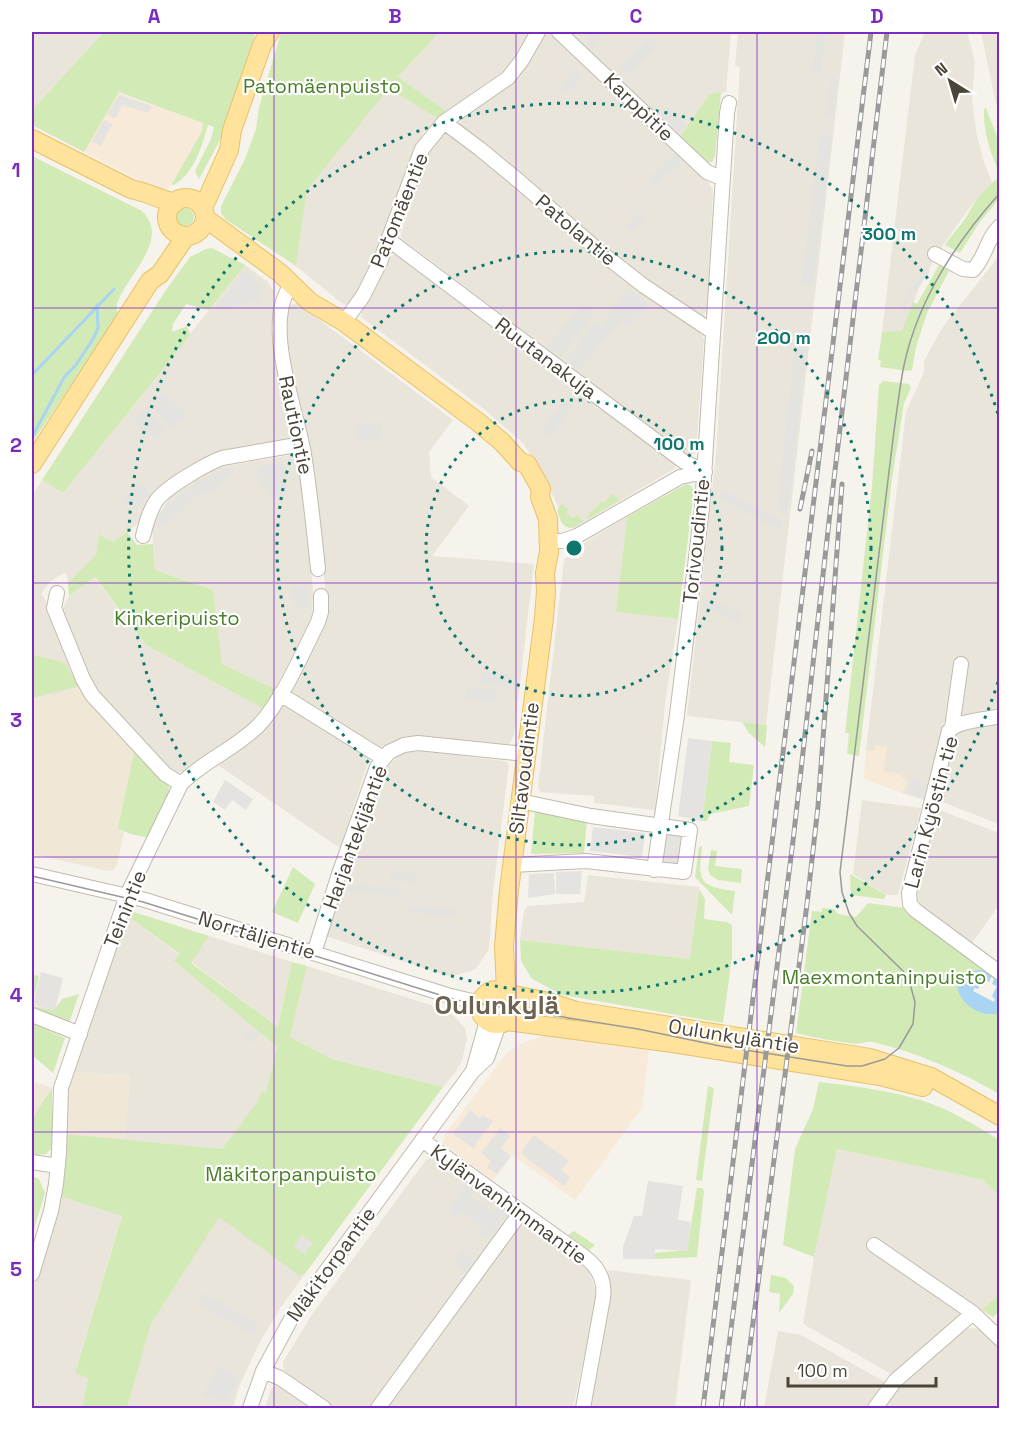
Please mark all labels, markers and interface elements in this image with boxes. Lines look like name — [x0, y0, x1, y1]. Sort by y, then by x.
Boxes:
text: A — [148, 3, 161, 29]
text: B — [388, 3, 402, 29]
text: C — [630, 3, 643, 29]
text: D — [870, 3, 884, 29]
north arrow — [920, 51, 980, 111]
text: N — [931, 58, 952, 81]
street label: Karppitie — [598, 67, 680, 147]
park label: Patomäenpuisto — [243, 73, 401, 99]
street label: Patomäentie — [364, 149, 434, 271]
text: 1 — [11, 157, 21, 183]
street label: Patolantie — [530, 188, 622, 272]
text: 300 m — [862, 222, 916, 245]
street label: Ruutanakuja — [490, 311, 602, 405]
text: 200 m — [757, 326, 811, 349]
street label: Rautiontie — [273, 373, 319, 477]
text: 2 — [10, 432, 22, 458]
text: 100 m — [653, 432, 705, 455]
street label: Torivoudintie — [677, 477, 715, 605]
centre of rings — [564, 538, 584, 558]
park label: Kinkeripuisto — [114, 605, 240, 631]
street label: Siltavoudintie — [503, 700, 545, 836]
text: 3 — [10, 707, 22, 733]
street label: Larin Kyöstin tie — [898, 733, 964, 891]
street label: Harjantekijäntie — [317, 761, 393, 913]
street label: Teinintie — [98, 866, 152, 952]
street label: Norrtäljentie — [195, 905, 319, 965]
park label: Maexmontaninpuisto — [782, 964, 986, 990]
text: 4 — [10, 982, 23, 1008]
district label: Oulunkylä — [434, 988, 560, 1022]
street label: Oulunkyläntie — [667, 1013, 801, 1059]
street label: Kylänvanhimmantie — [425, 1138, 593, 1270]
park label: Mäkitorpanpuisto — [205, 1161, 377, 1187]
street label: Mäkitorpantie — [281, 1202, 381, 1326]
text: 5 — [10, 1256, 22, 1282]
scale bar — [788, 1350, 936, 1388]
text: 100 m — [797, 1359, 848, 1382]

